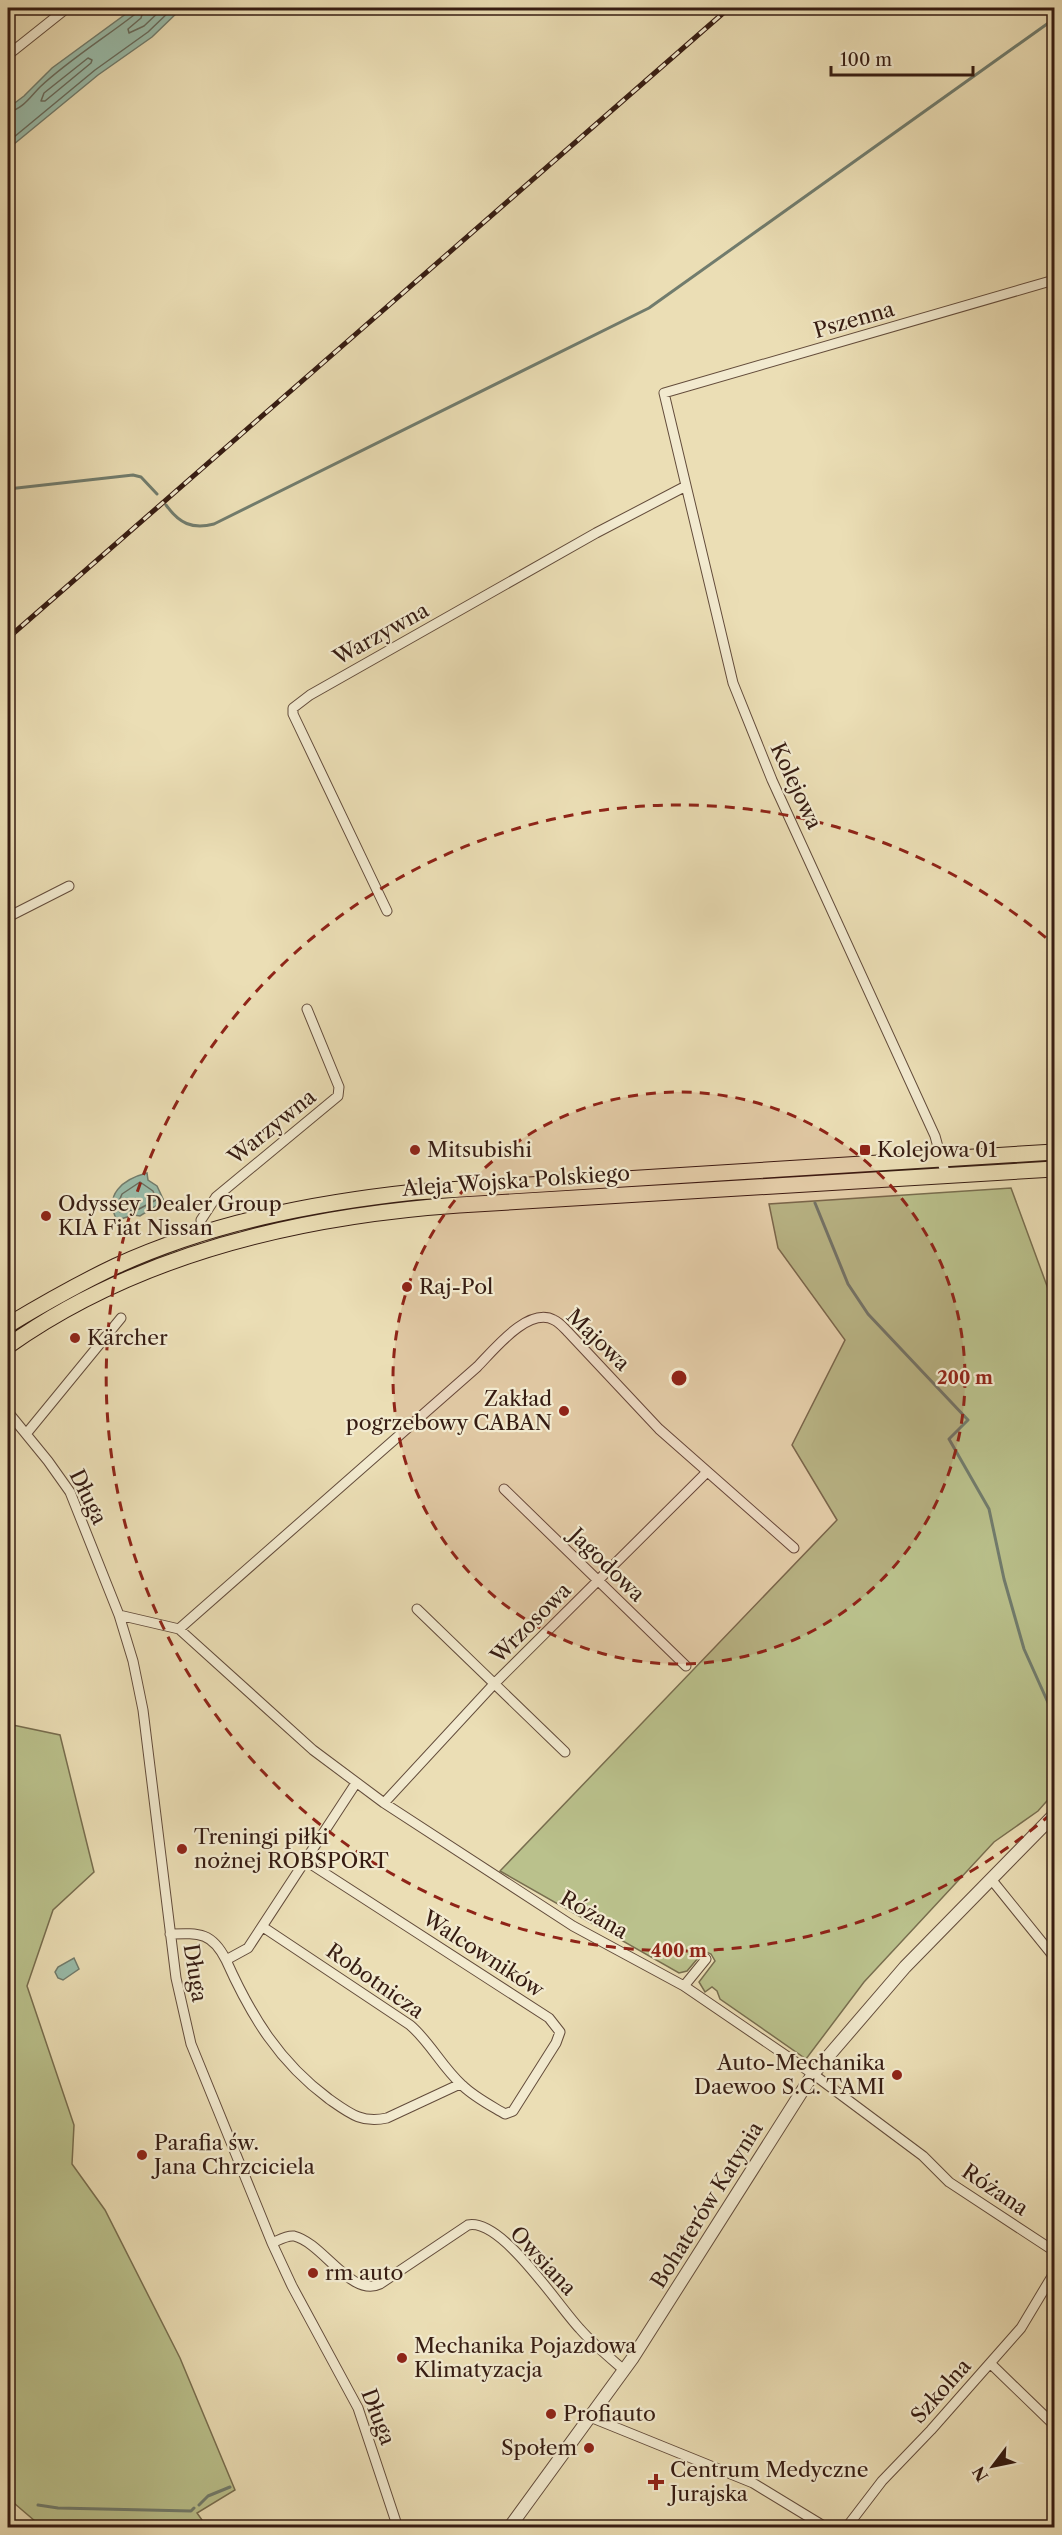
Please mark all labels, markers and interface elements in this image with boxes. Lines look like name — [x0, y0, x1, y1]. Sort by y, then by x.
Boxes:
scale bar — [831, 39, 974, 77]
text: 100 m — [840, 49, 892, 71]
street label: Pszenna — [811, 296, 898, 343]
street label: Warzywna — [328, 597, 434, 670]
street label: Kolejowa — [766, 739, 828, 834]
street label: Warzywna — [222, 1083, 321, 1170]
place label: Mitsubishi — [427, 1137, 532, 1162]
place label: Kolejowa 01 — [877, 1137, 997, 1162]
marker: Mitsubishi — [408, 1143, 422, 1157]
marker: Kolejowa 01 — [858, 1143, 872, 1157]
street label: Aleja Wojska Polskiego — [400, 1160, 631, 1201]
place label: Odyssey Dealer Group KIA Fiat Nissan — [58, 1191, 282, 1240]
marker: Odyssey Dealer Group KIA Fiat Nissan — [39, 1209, 53, 1223]
place label: Raj-Pol — [419, 1274, 493, 1299]
marker: Raj-Pol — [400, 1280, 414, 1294]
street label: Majowa — [562, 1303, 636, 1376]
place label: Kärcher — [87, 1325, 168, 1350]
marker: Kärcher — [68, 1331, 82, 1345]
text: 200 m — [937, 1367, 993, 1389]
centre of rings — [669, 1368, 689, 1388]
place label: Zakład pogrzebowy CABAN — [346, 1386, 552, 1435]
marker: Zakład pogrzebowy CABAN — [557, 1404, 571, 1418]
street label: Długa — [64, 1465, 113, 1529]
street label: Jagodowa — [562, 1521, 651, 1607]
street label: Wrzosowa — [485, 1577, 577, 1669]
place label: Treningi piłki nożnej ROBSPORT — [194, 1824, 389, 1873]
marker: Treningi piłki nożnej ROBSPORT — [175, 1842, 189, 1856]
street label: Różana — [556, 1885, 633, 1944]
street label: Walcowników — [417, 1905, 549, 2002]
street label: Robotnicza — [322, 1938, 430, 2024]
text: 400 m — [651, 1940, 707, 1962]
street label: Długa — [179, 1942, 213, 2005]
place label: Auto-Mechanika Daewoo S.C. TAMI — [694, 2050, 886, 2099]
marker: Auto-Mechanika Daewoo S.C. TAMI — [890, 2068, 904, 2082]
street label: Bohaterów Katynia — [645, 2116, 768, 2292]
place label: Parafia św. Jana Chrzciciela — [151, 2130, 316, 2179]
marker: Parafia św. Jana Chrzciciela — [135, 2148, 149, 2162]
street label: Różana — [958, 2158, 1034, 2221]
street label: Owsiana — [505, 2221, 582, 2301]
place label: rm auto — [325, 2260, 403, 2285]
marker: rm auto — [306, 2266, 320, 2280]
place label: Mechanika Pojazdowa Klimatyzacja — [414, 2333, 637, 2382]
marker: Mechanika Pojazdowa Klimatyzacja — [395, 2351, 409, 2365]
street label: Szkolna — [905, 2353, 977, 2428]
street label: Długa — [356, 2385, 401, 2449]
place label: Profiauto — [563, 2401, 656, 2426]
marker: Profiauto — [544, 2407, 558, 2421]
place label: Społem — [501, 2435, 577, 2460]
north arrow — [963, 2436, 1023, 2496]
marker: Społem — [582, 2441, 596, 2455]
place label: Centrum Medyczne Jurajska — [667, 2457, 868, 2506]
text: N — [968, 2463, 992, 2485]
marker: Centrum Medyczne Jurajska — [647, 2473, 665, 2491]

